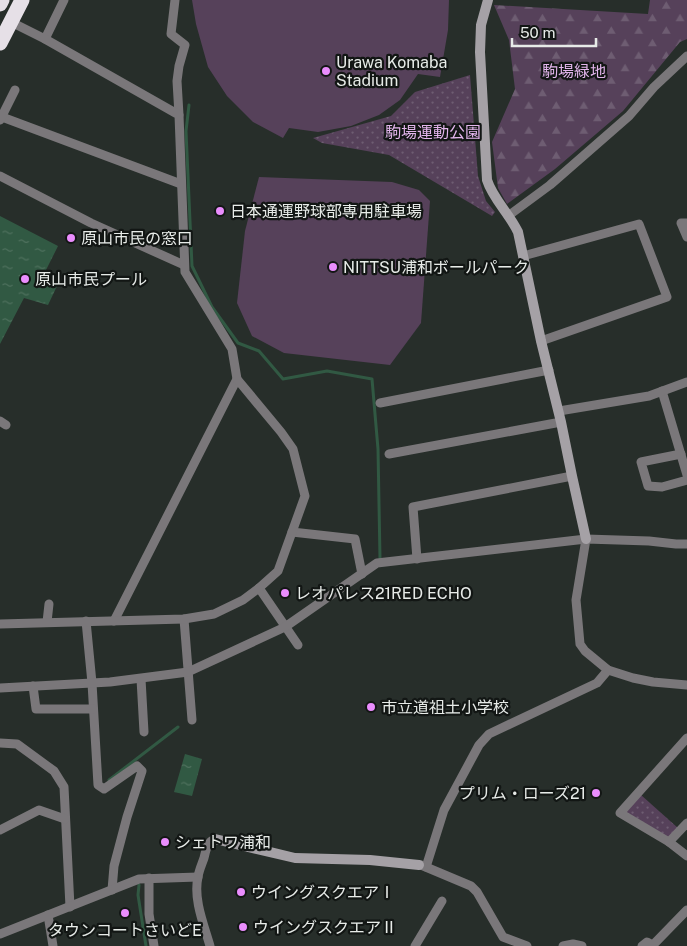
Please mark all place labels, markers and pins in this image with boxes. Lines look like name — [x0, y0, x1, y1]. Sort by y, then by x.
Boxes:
place label: Urawa Komaba Stadium — [336, 53, 447, 90]
marker: Urawa Komaba Stadium — [320, 65, 332, 77]
place label: 日本通運野球部専用駐車場 — [230, 202, 422, 221]
marker: 日本通運野球部専用駐車場 — [214, 205, 226, 217]
place label: 原山市民の窓口 — [81, 229, 193, 248]
marker: 原山市民の窓口 — [65, 232, 77, 244]
place label: NITTSU浦和ボールパーク — [343, 258, 529, 277]
marker: NITTSU浦和ボールパーク — [327, 261, 339, 273]
place label: 原山市民プール — [35, 270, 147, 289]
marker: 原山市民プール — [19, 273, 31, 285]
place label: レオパレス21RED ECHO — [295, 584, 472, 603]
marker: レオパレス21RED ECHO — [279, 587, 291, 599]
place label: 市立道祖土小学校 — [381, 698, 509, 717]
marker: 市立道祖土小学校 — [365, 701, 377, 713]
place label: プリム・ローズ21 — [459, 784, 586, 803]
marker: プリム・ローズ21 — [590, 787, 602, 799]
place label: シェトワ浦和 — [175, 833, 271, 852]
marker: シェトワ浦和 — [159, 836, 171, 848]
place label: ウイングスクエアⅠ — [251, 883, 395, 902]
marker: ウイングスクエアⅠ — [235, 886, 247, 898]
marker: タウンコートさいどE — [119, 907, 131, 919]
place label: ウイングスクエアⅡ — [253, 918, 397, 937]
place label: タウンコートさいどE — [48, 921, 202, 940]
marker: ウイングスクエアⅡ — [237, 921, 249, 933]

